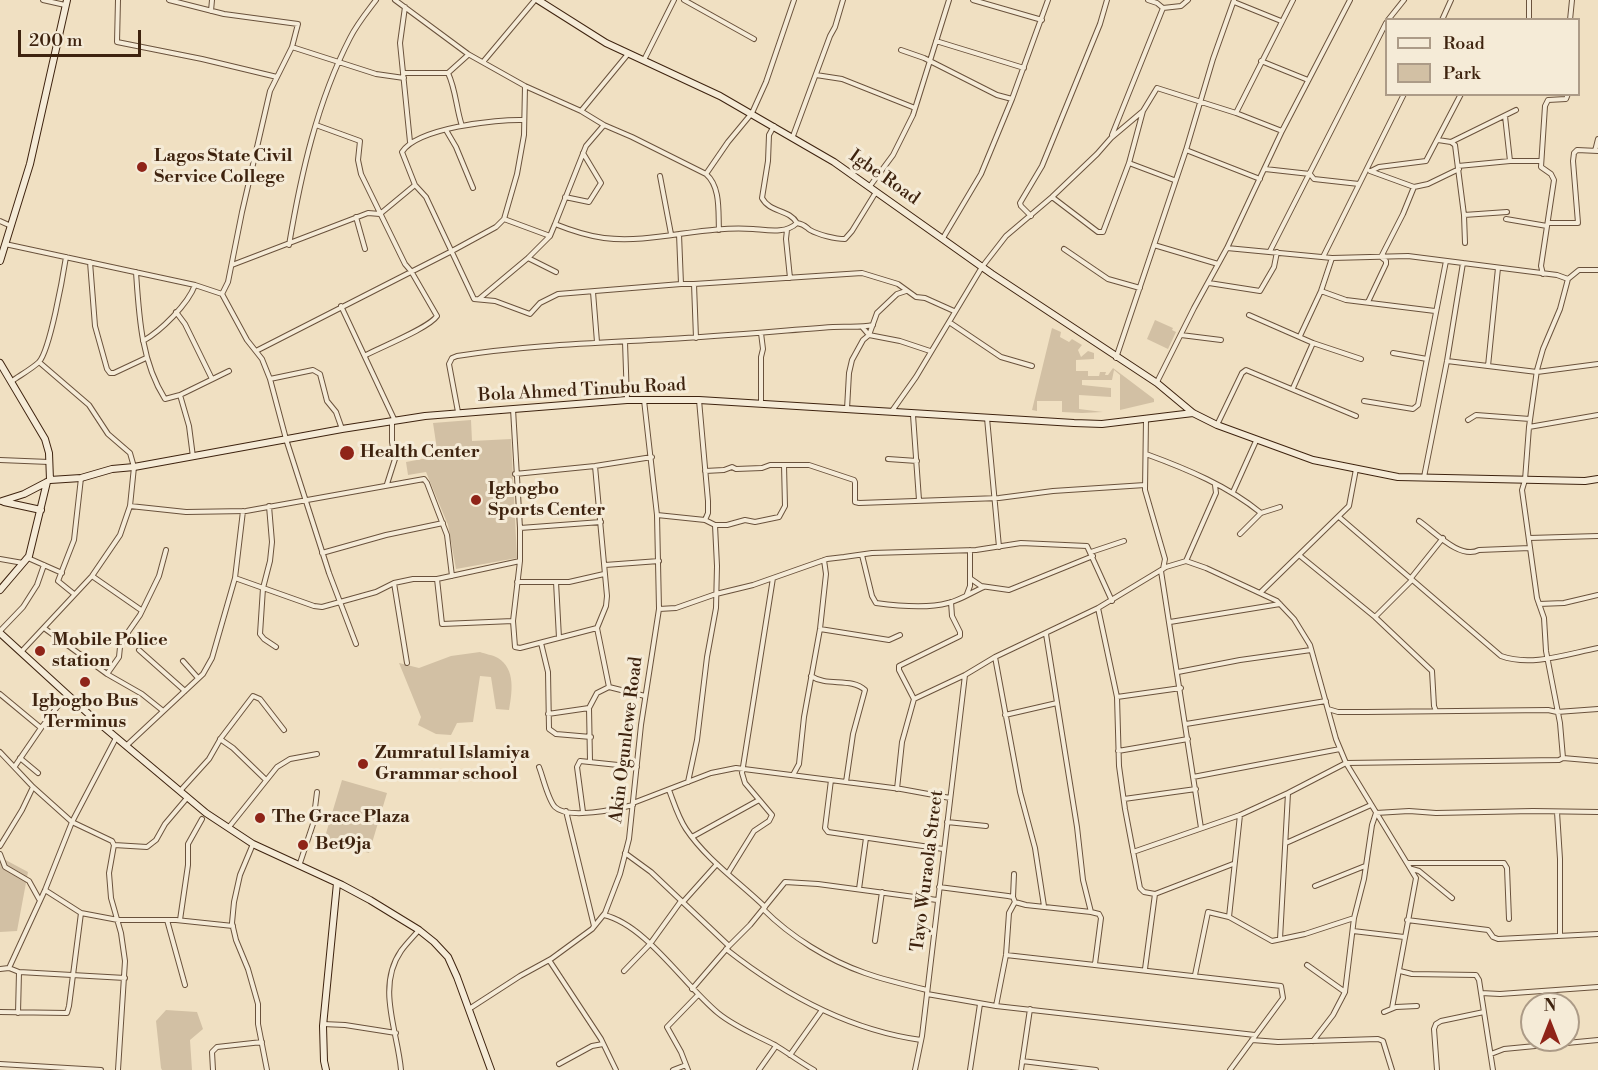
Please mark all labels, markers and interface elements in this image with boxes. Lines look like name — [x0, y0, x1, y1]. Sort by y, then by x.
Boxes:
scale bar — [21, 18, 144, 56]
legend — [1385, 18, 1580, 96]
text: 200 m — [29, 29, 83, 52]
text: Road — [1443, 32, 1485, 55]
text: Park — [1443, 62, 1480, 85]
place label: Lagos State Civil Service College — [154, 146, 292, 188]
street label: Igbe Road — [845, 146, 923, 210]
marker: Lagos State Civil Service College — [135, 160, 149, 174]
street label: Bola Ahmed Tinubu Road — [477, 375, 687, 407]
place label: Health Center — [360, 442, 480, 464]
marker: Health Center — [338, 444, 356, 462]
place label: Igbogbo Sports Center — [488, 479, 605, 522]
marker: Igbogbo Sports Center — [469, 493, 483, 507]
place label: Mobile Police station — [52, 630, 168, 672]
marker: Mobile Police station — [33, 644, 47, 658]
street label: Akin Ogunlewe Road — [606, 655, 648, 825]
marker: Igbogbo Bus Terminus — [78, 675, 92, 689]
place label: Igbogbo Bus Terminus — [32, 691, 138, 734]
place label: Zumratul Islamiya Grammar school — [375, 743, 530, 786]
marker: Zumratul Islamiya Grammar school — [356, 757, 370, 771]
street label: Tayo Wuraola Street — [907, 789, 949, 953]
place label: The Grace Plaza — [272, 807, 410, 829]
marker: The Grace Plaza — [253, 811, 267, 825]
place label: Bet9ja — [315, 834, 371, 856]
marker: Bet9ja — [296, 838, 310, 852]
north arrow — [1520, 992, 1580, 1052]
text: N — [1544, 996, 1556, 1016]

